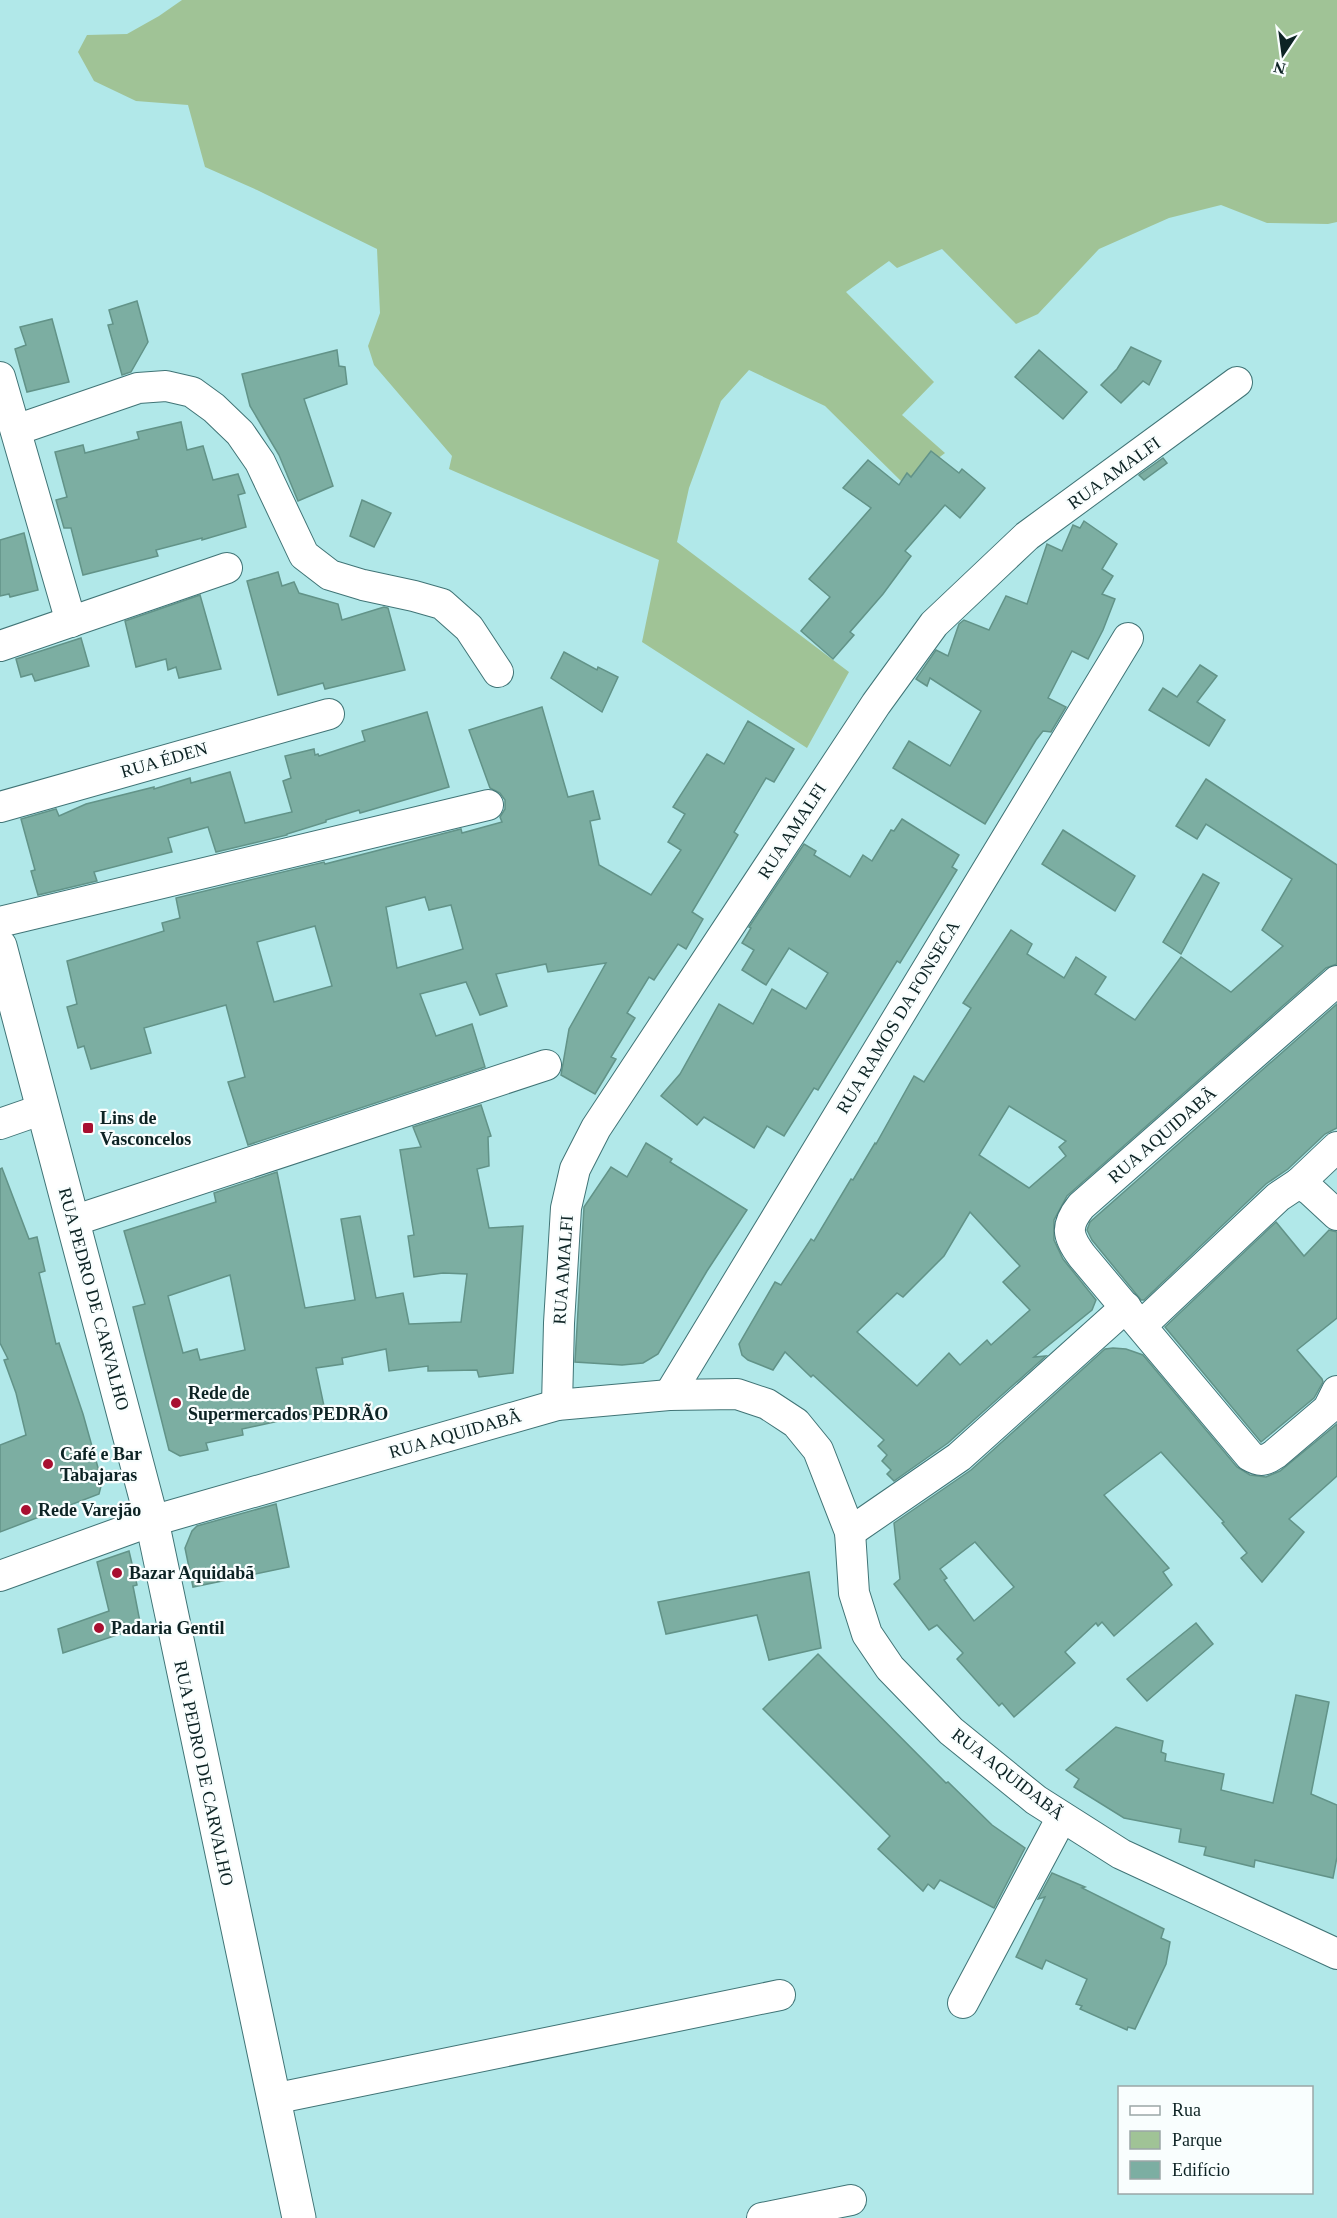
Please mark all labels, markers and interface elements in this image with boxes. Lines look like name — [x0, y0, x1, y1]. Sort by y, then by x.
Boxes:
north arrow — [1253, 24, 1313, 84]
text: N — [1272, 58, 1287, 78]
street label: RUA AMALFI — [1064, 433, 1164, 513]
street label: RUA ÉDEN — [118, 737, 210, 782]
street label: RUA AMALFI — [754, 780, 830, 882]
street label: RUA RAMOS DA FONSECA — [832, 917, 964, 1117]
street label: RUA AQUIDABÃ — [1103, 1082, 1220, 1187]
place label: Lins de Vasconcelos — [100, 1108, 191, 1149]
marker: Lins de Vasconcelos — [81, 1121, 95, 1135]
street label: RUA PEDRO DE CARVALHO — [55, 1185, 133, 1413]
street label: RUA AMALFI — [549, 1215, 577, 1325]
place label: Rede de Supermercados PEDRÃO — [188, 1383, 388, 1424]
marker: Rede de Supermercados PEDRÃO — [169, 1396, 183, 1410]
street label: RUA AQUIDABÃ — [386, 1405, 523, 1462]
place label: Café e Bar Tabajaras — [60, 1444, 142, 1485]
marker: Café e Bar Tabajaras — [41, 1457, 55, 1471]
place label: Rede Varejão — [38, 1500, 141, 1520]
marker: Rede Varejão — [19, 1503, 33, 1517]
place label: Bazar Aquidabã — [129, 1563, 254, 1583]
marker: Bazar Aquidabã — [110, 1566, 124, 1580]
place label: Padaria Gentil — [111, 1618, 225, 1638]
marker: Padaria Gentil — [92, 1621, 106, 1635]
street label: RUA PEDRO DE CARVALHO — [170, 1659, 238, 1887]
street label: RUA AQUIDABÃ — [948, 1723, 1069, 1824]
legend — [1118, 2086, 1313, 2194]
text: Rua — [1172, 2100, 1201, 2120]
text: Parque — [1172, 2130, 1222, 2150]
text: Edifício — [1172, 2160, 1230, 2180]

